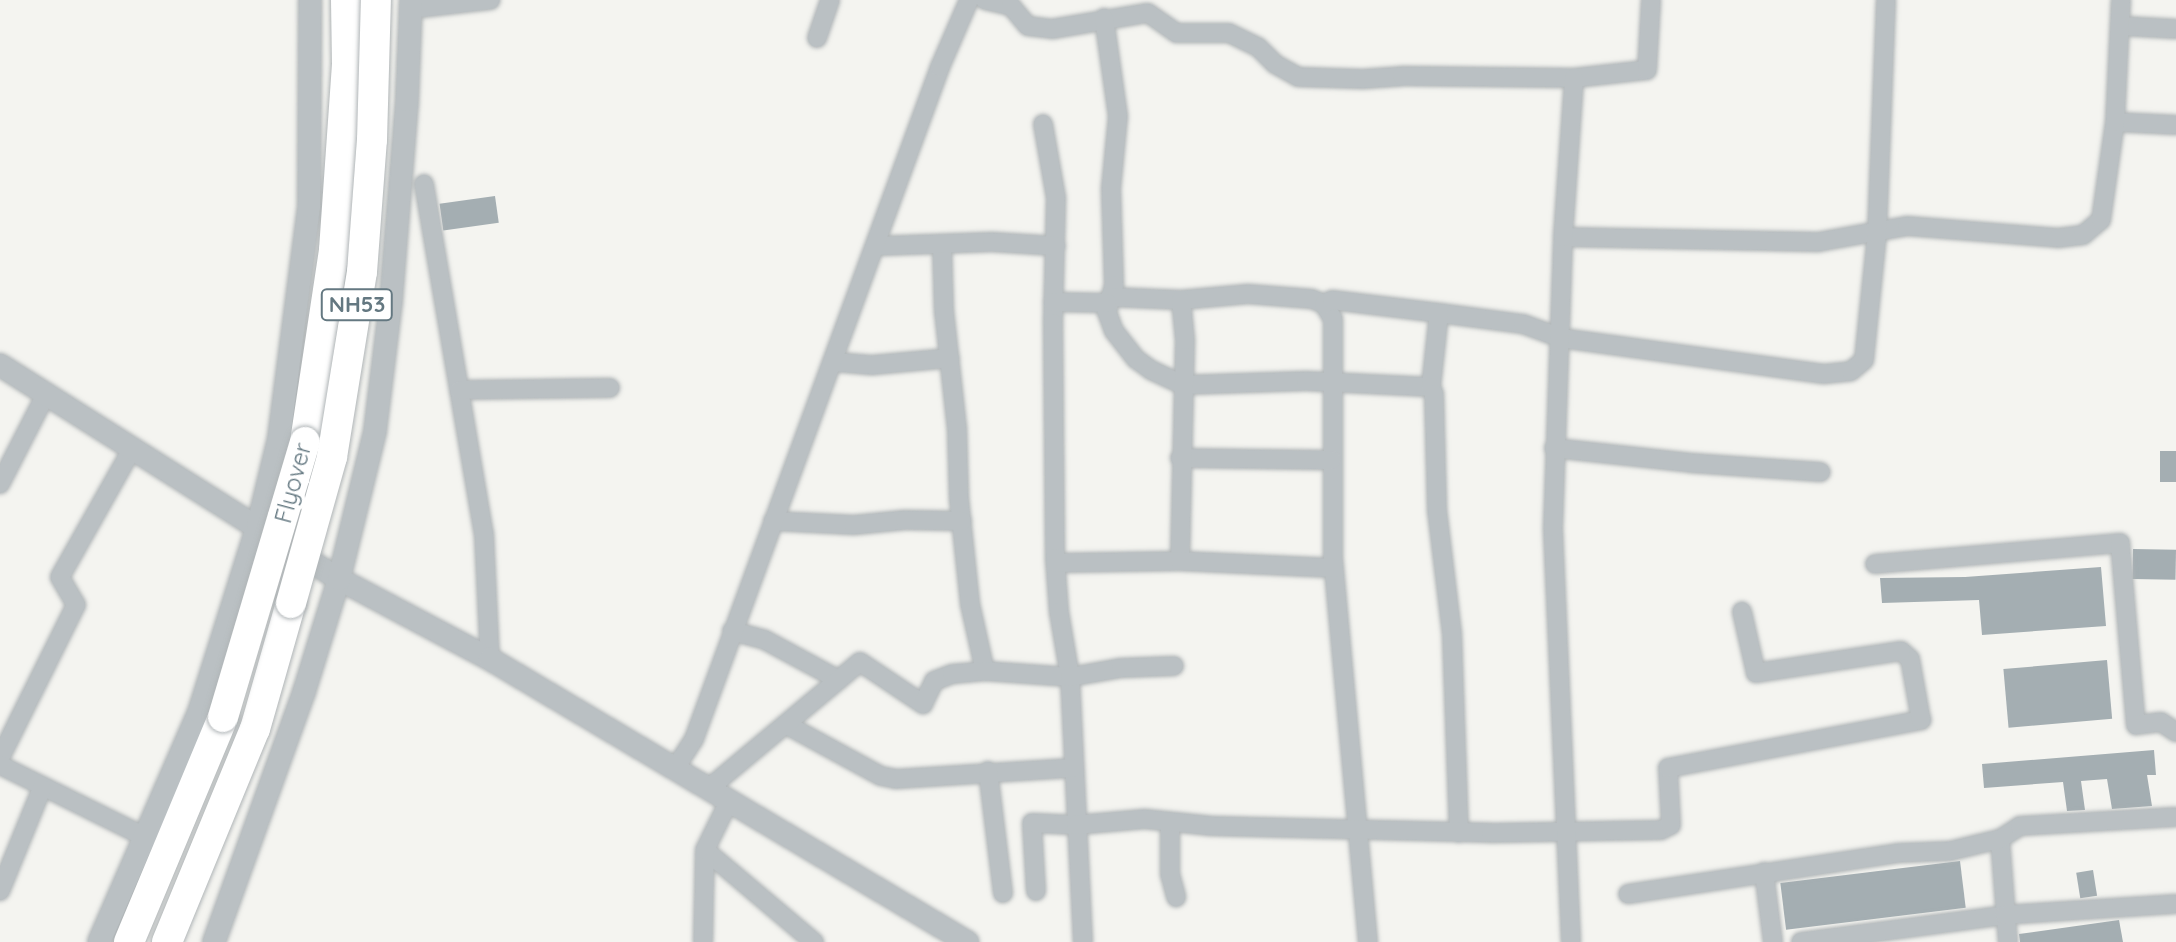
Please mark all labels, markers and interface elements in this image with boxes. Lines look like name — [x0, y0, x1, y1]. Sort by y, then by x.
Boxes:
road number: NH53 — [319, 287, 395, 323]
street label: Flyover — [268, 440, 318, 526]

